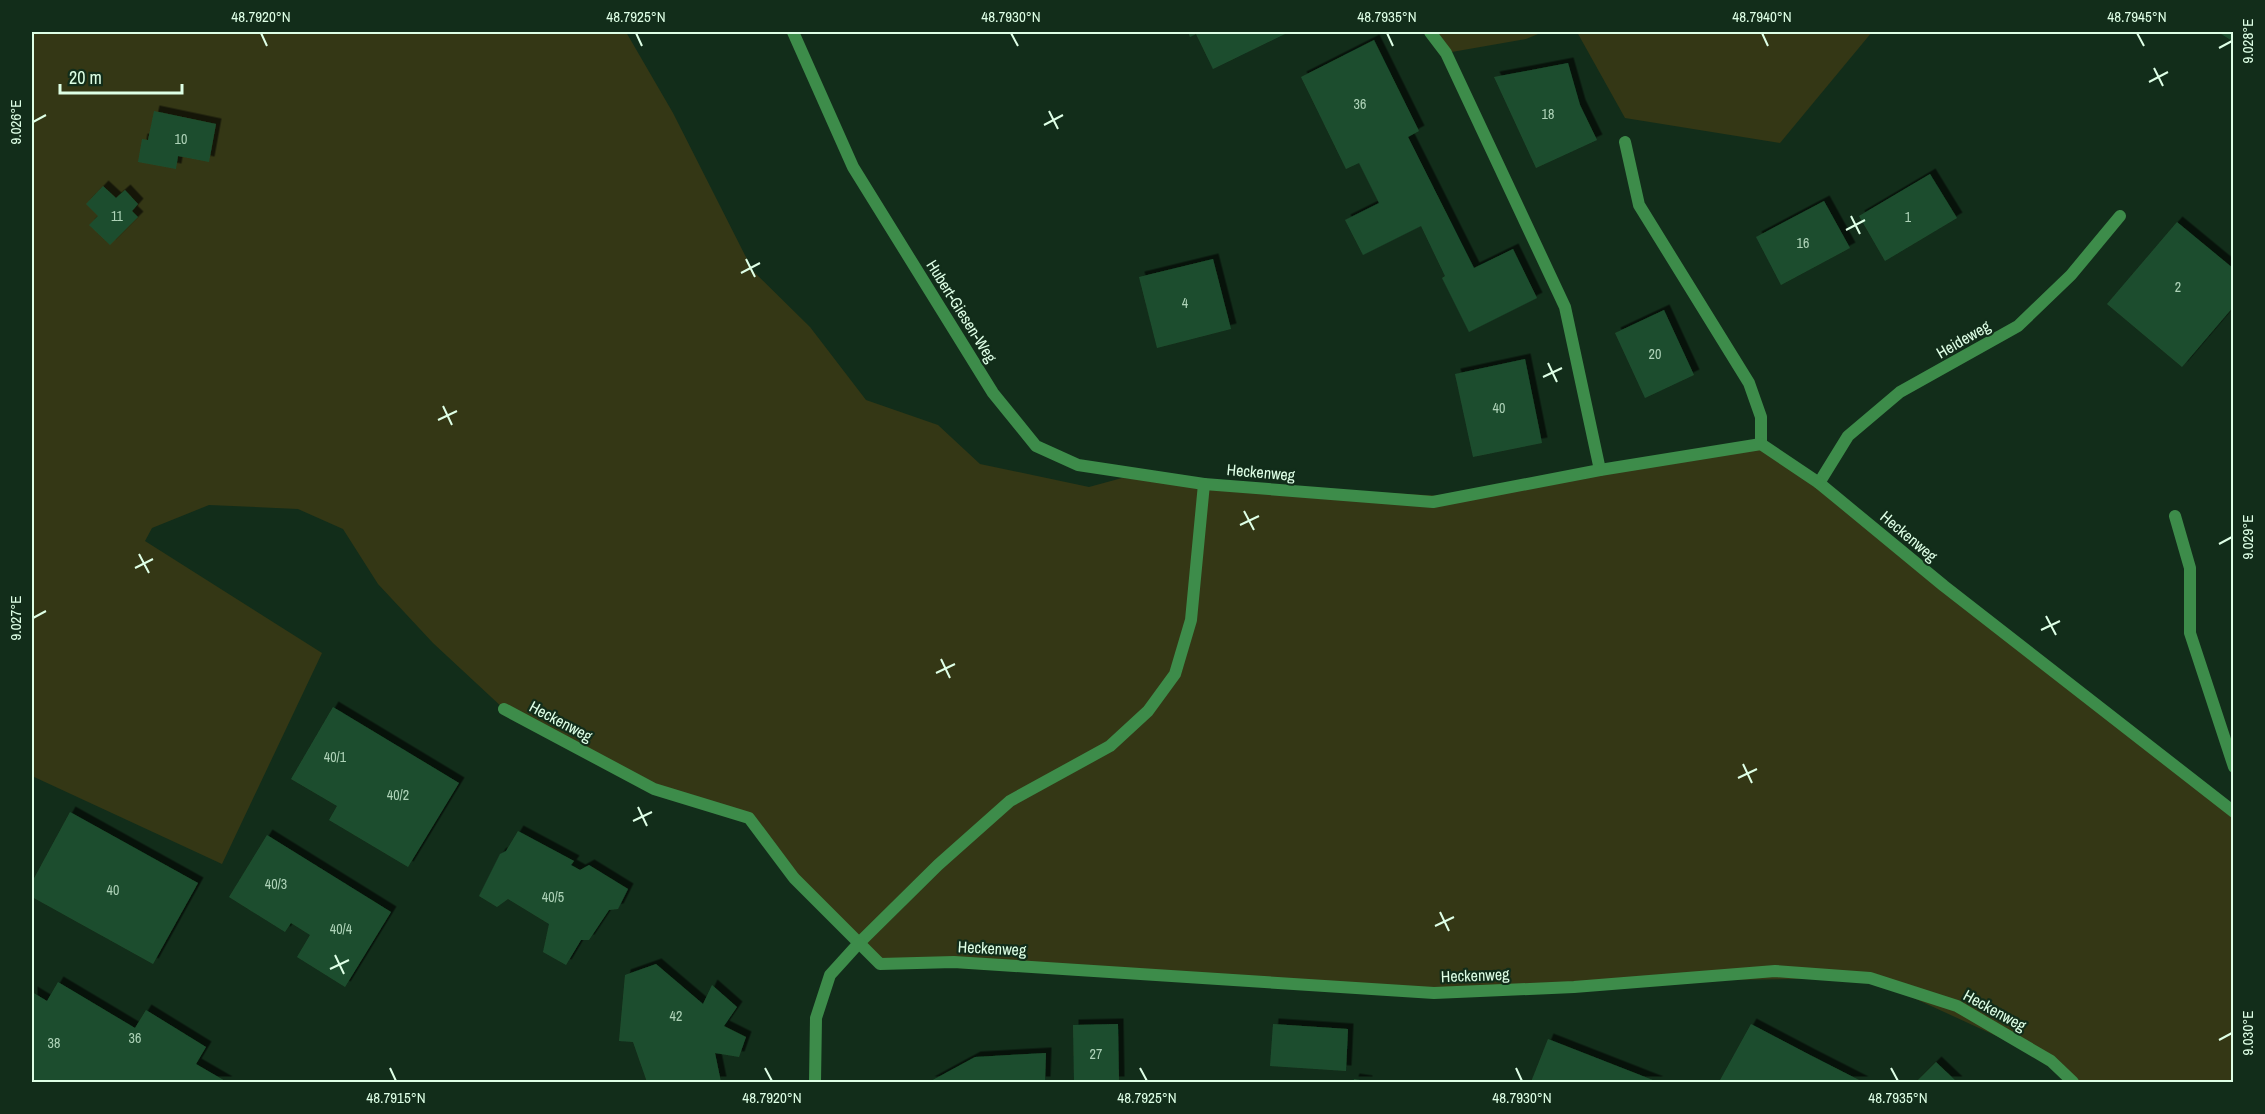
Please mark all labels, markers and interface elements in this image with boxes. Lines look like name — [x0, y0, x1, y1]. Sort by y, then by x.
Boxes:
text: 48.7920°N — [231, 6, 291, 27]
text: 48.7925°N — [606, 6, 666, 27]
text: 48.7930°N — [981, 6, 1041, 27]
text: 48.7935°N — [1357, 6, 1417, 27]
text: 48.7940°N — [1732, 6, 1792, 27]
text: 48.7945°N — [2107, 6, 2167, 27]
text: 9.028°E — [2237, 19, 2258, 64]
scale bar — [60, 57, 182, 95]
text: 20 m — [69, 65, 102, 90]
house number: 36 — [1354, 95, 1366, 113]
text: 9.026°E — [5, 100, 26, 145]
house number: 18 — [1542, 105, 1554, 123]
house number: 10 — [175, 130, 187, 148]
house number: 11 — [111, 207, 124, 225]
house number: 1 — [1905, 208, 1912, 226]
house number: 16 — [1797, 234, 1809, 252]
street label: Hubert-Giesen-Weg — [922, 255, 1003, 367]
house number: 2 — [2175, 278, 2181, 296]
house number: 4 — [1182, 294, 1189, 312]
street label: Heideweg — [1932, 314, 1995, 363]
house number: 20 — [1649, 345, 1661, 363]
house number: 40 — [1493, 399, 1505, 417]
street label: Heckenweg — [1226, 458, 1297, 486]
street label: Heckenweg — [1876, 506, 1943, 567]
text: 9.029°E — [2237, 515, 2258, 560]
text: 9.027°E — [5, 596, 26, 641]
street label: Heckenweg — [526, 695, 597, 747]
house number: 40/1 — [324, 748, 347, 766]
house number: 40/2 — [387, 786, 409, 804]
house number: 40/3 — [265, 875, 287, 893]
house number: 40 — [107, 881, 119, 899]
house number: 40/5 — [542, 888, 564, 906]
house number: 40/4 — [330, 920, 353, 938]
street label: Heckenweg — [957, 935, 1028, 961]
street label: Heckenweg — [1440, 963, 1510, 987]
street label: Heckenweg — [1960, 984, 2031, 1037]
house number: 42 — [670, 1007, 682, 1025]
text: 9.030°E — [2237, 1011, 2258, 1056]
house number: 36 — [129, 1029, 141, 1047]
house number: 38 — [48, 1034, 60, 1052]
house number: 27 — [1090, 1045, 1102, 1063]
text: 48.7915°N — [366, 1087, 426, 1108]
text: 48.7920°N — [742, 1087, 802, 1108]
text: 48.7925°N — [1117, 1087, 1177, 1108]
text: 48.7930°N — [1492, 1087, 1552, 1108]
text: 48.7935°N — [1868, 1087, 1928, 1108]

